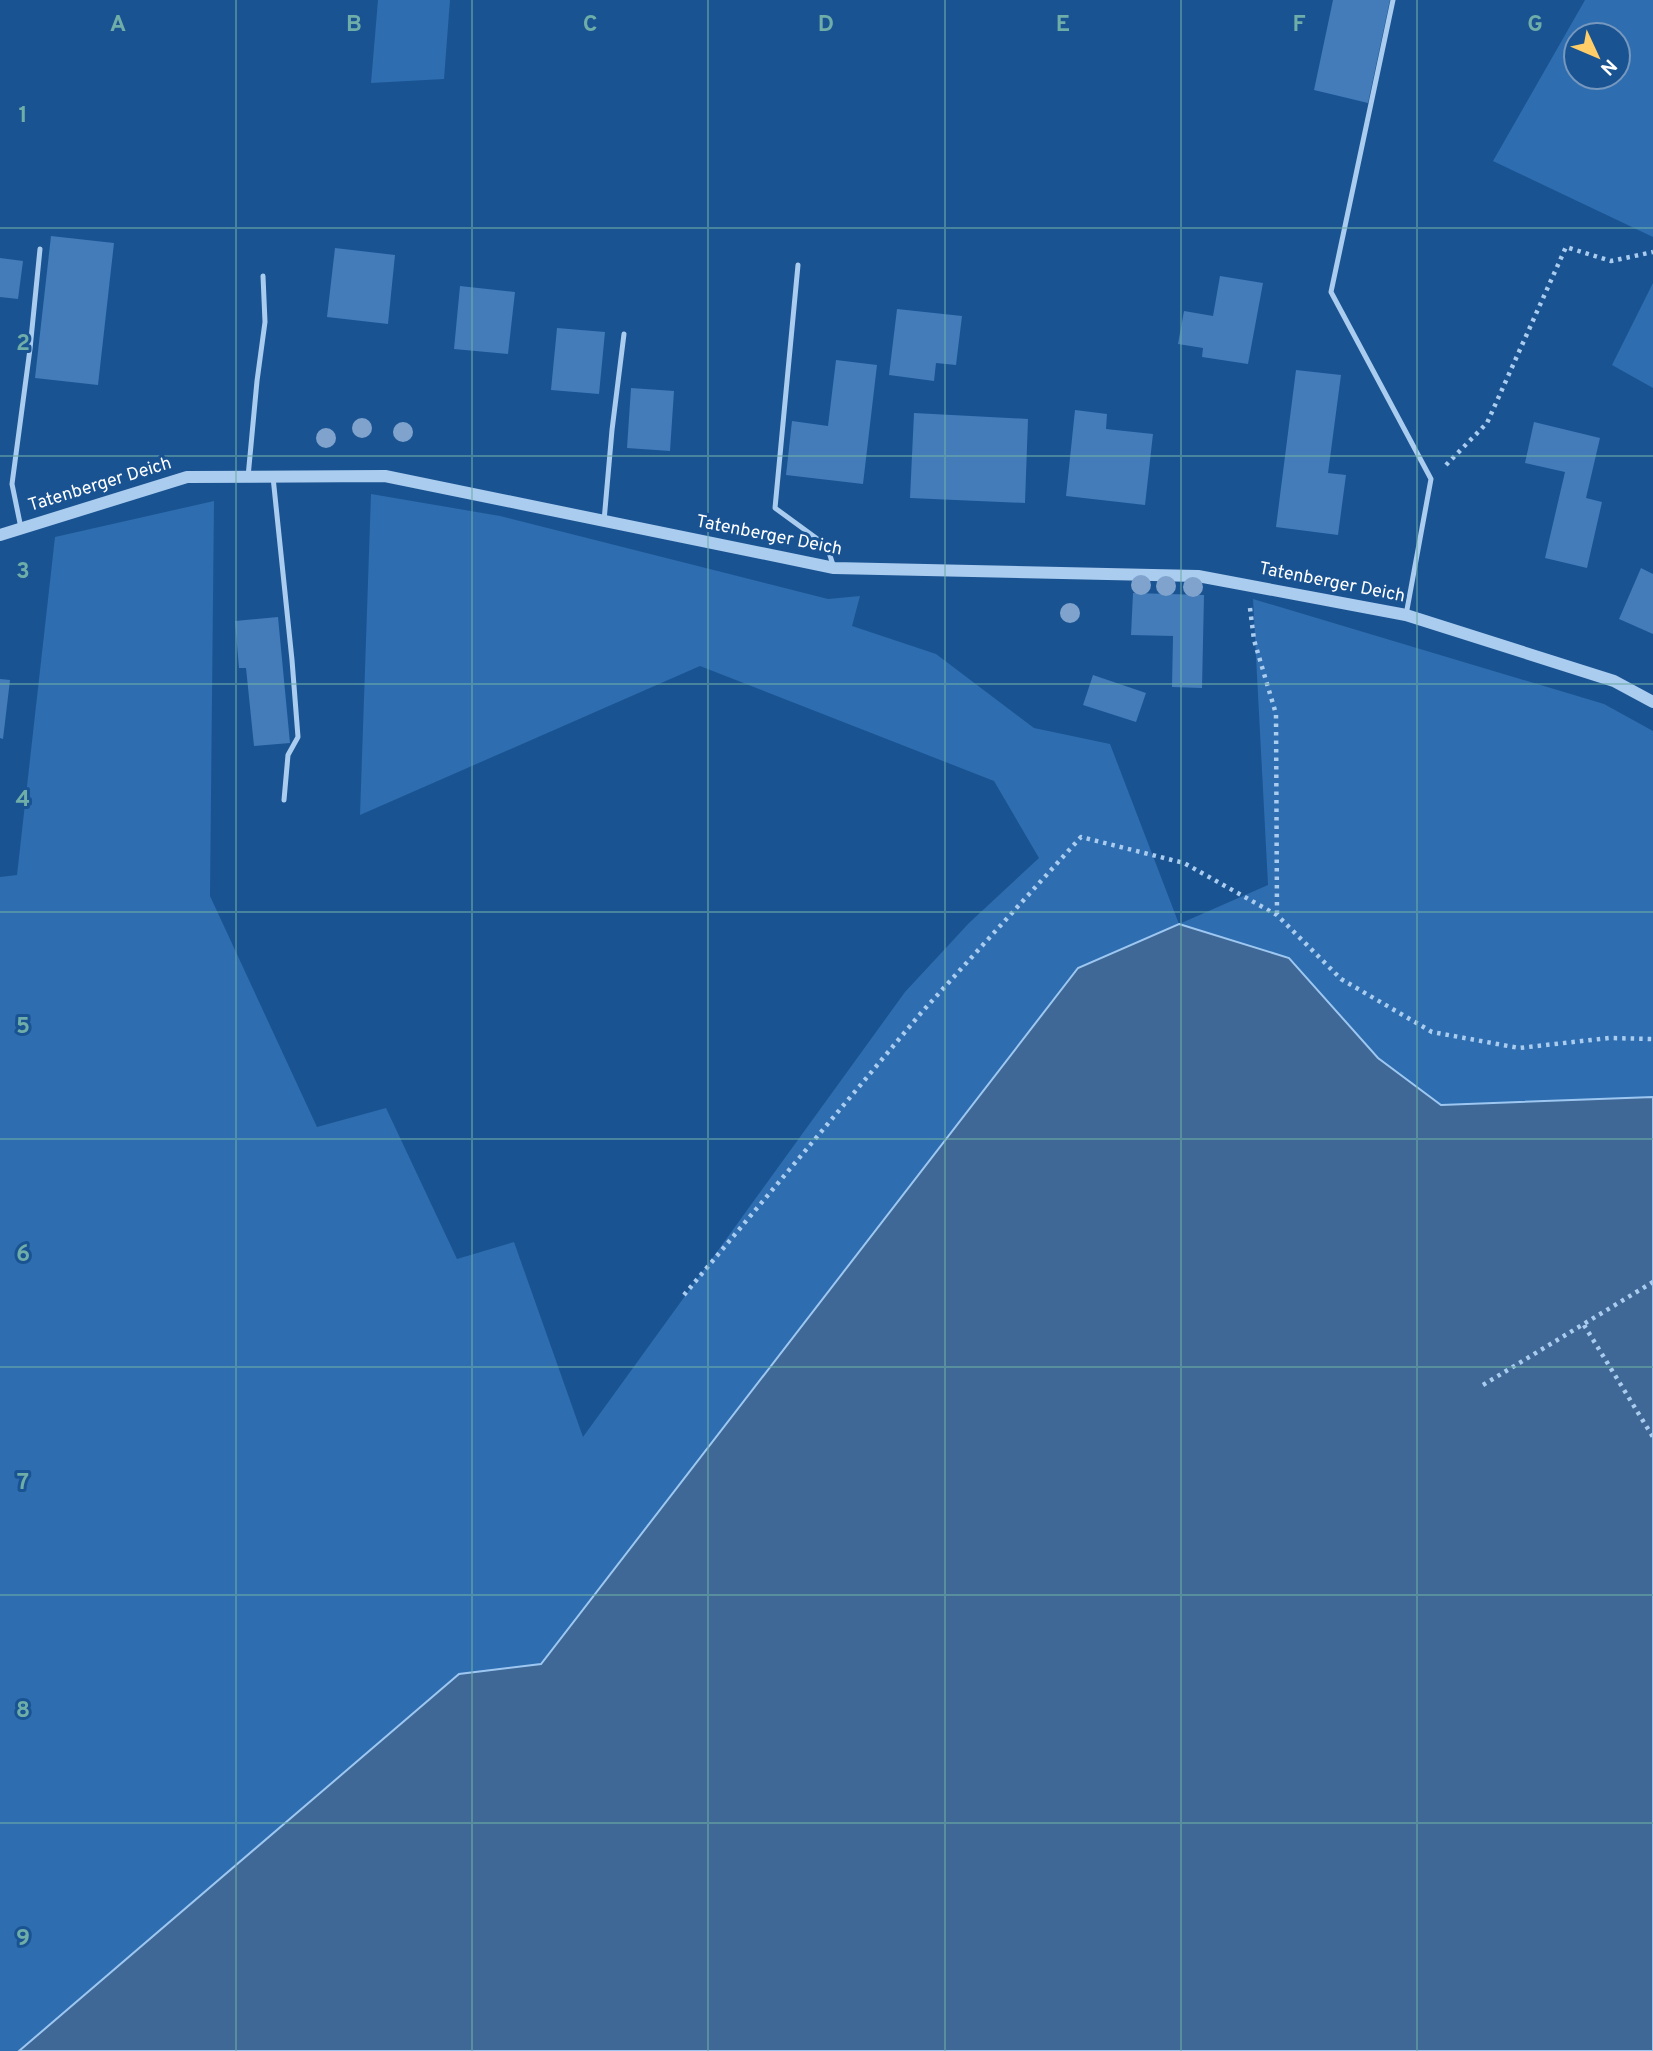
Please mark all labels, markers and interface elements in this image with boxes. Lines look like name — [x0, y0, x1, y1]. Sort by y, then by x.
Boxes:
text: A — [110, 11, 126, 40]
text: B — [346, 11, 362, 40]
text: C — [583, 11, 597, 40]
text: D — [818, 11, 834, 40]
text: E — [1056, 11, 1070, 40]
text: F — [1292, 11, 1306, 40]
text: G — [1527, 11, 1543, 40]
north arrow — [1562, 21, 1632, 91]
text: N — [1594, 53, 1621, 80]
text: 1 — [18, 102, 28, 131]
text: 2 — [16, 330, 30, 359]
street label: Tatenberger Deich — [26, 452, 174, 518]
street label: Tatenberger Deich — [694, 511, 844, 561]
text: 3 — [16, 558, 30, 587]
street label: Tatenberger Deich — [1257, 558, 1407, 608]
text: 4 — [16, 786, 30, 815]
text: 5 — [16, 1013, 30, 1042]
text: 6 — [16, 1241, 30, 1270]
text: 7 — [17, 1469, 29, 1498]
text: 8 — [16, 1697, 30, 1726]
text: 9 — [16, 1925, 30, 1954]

